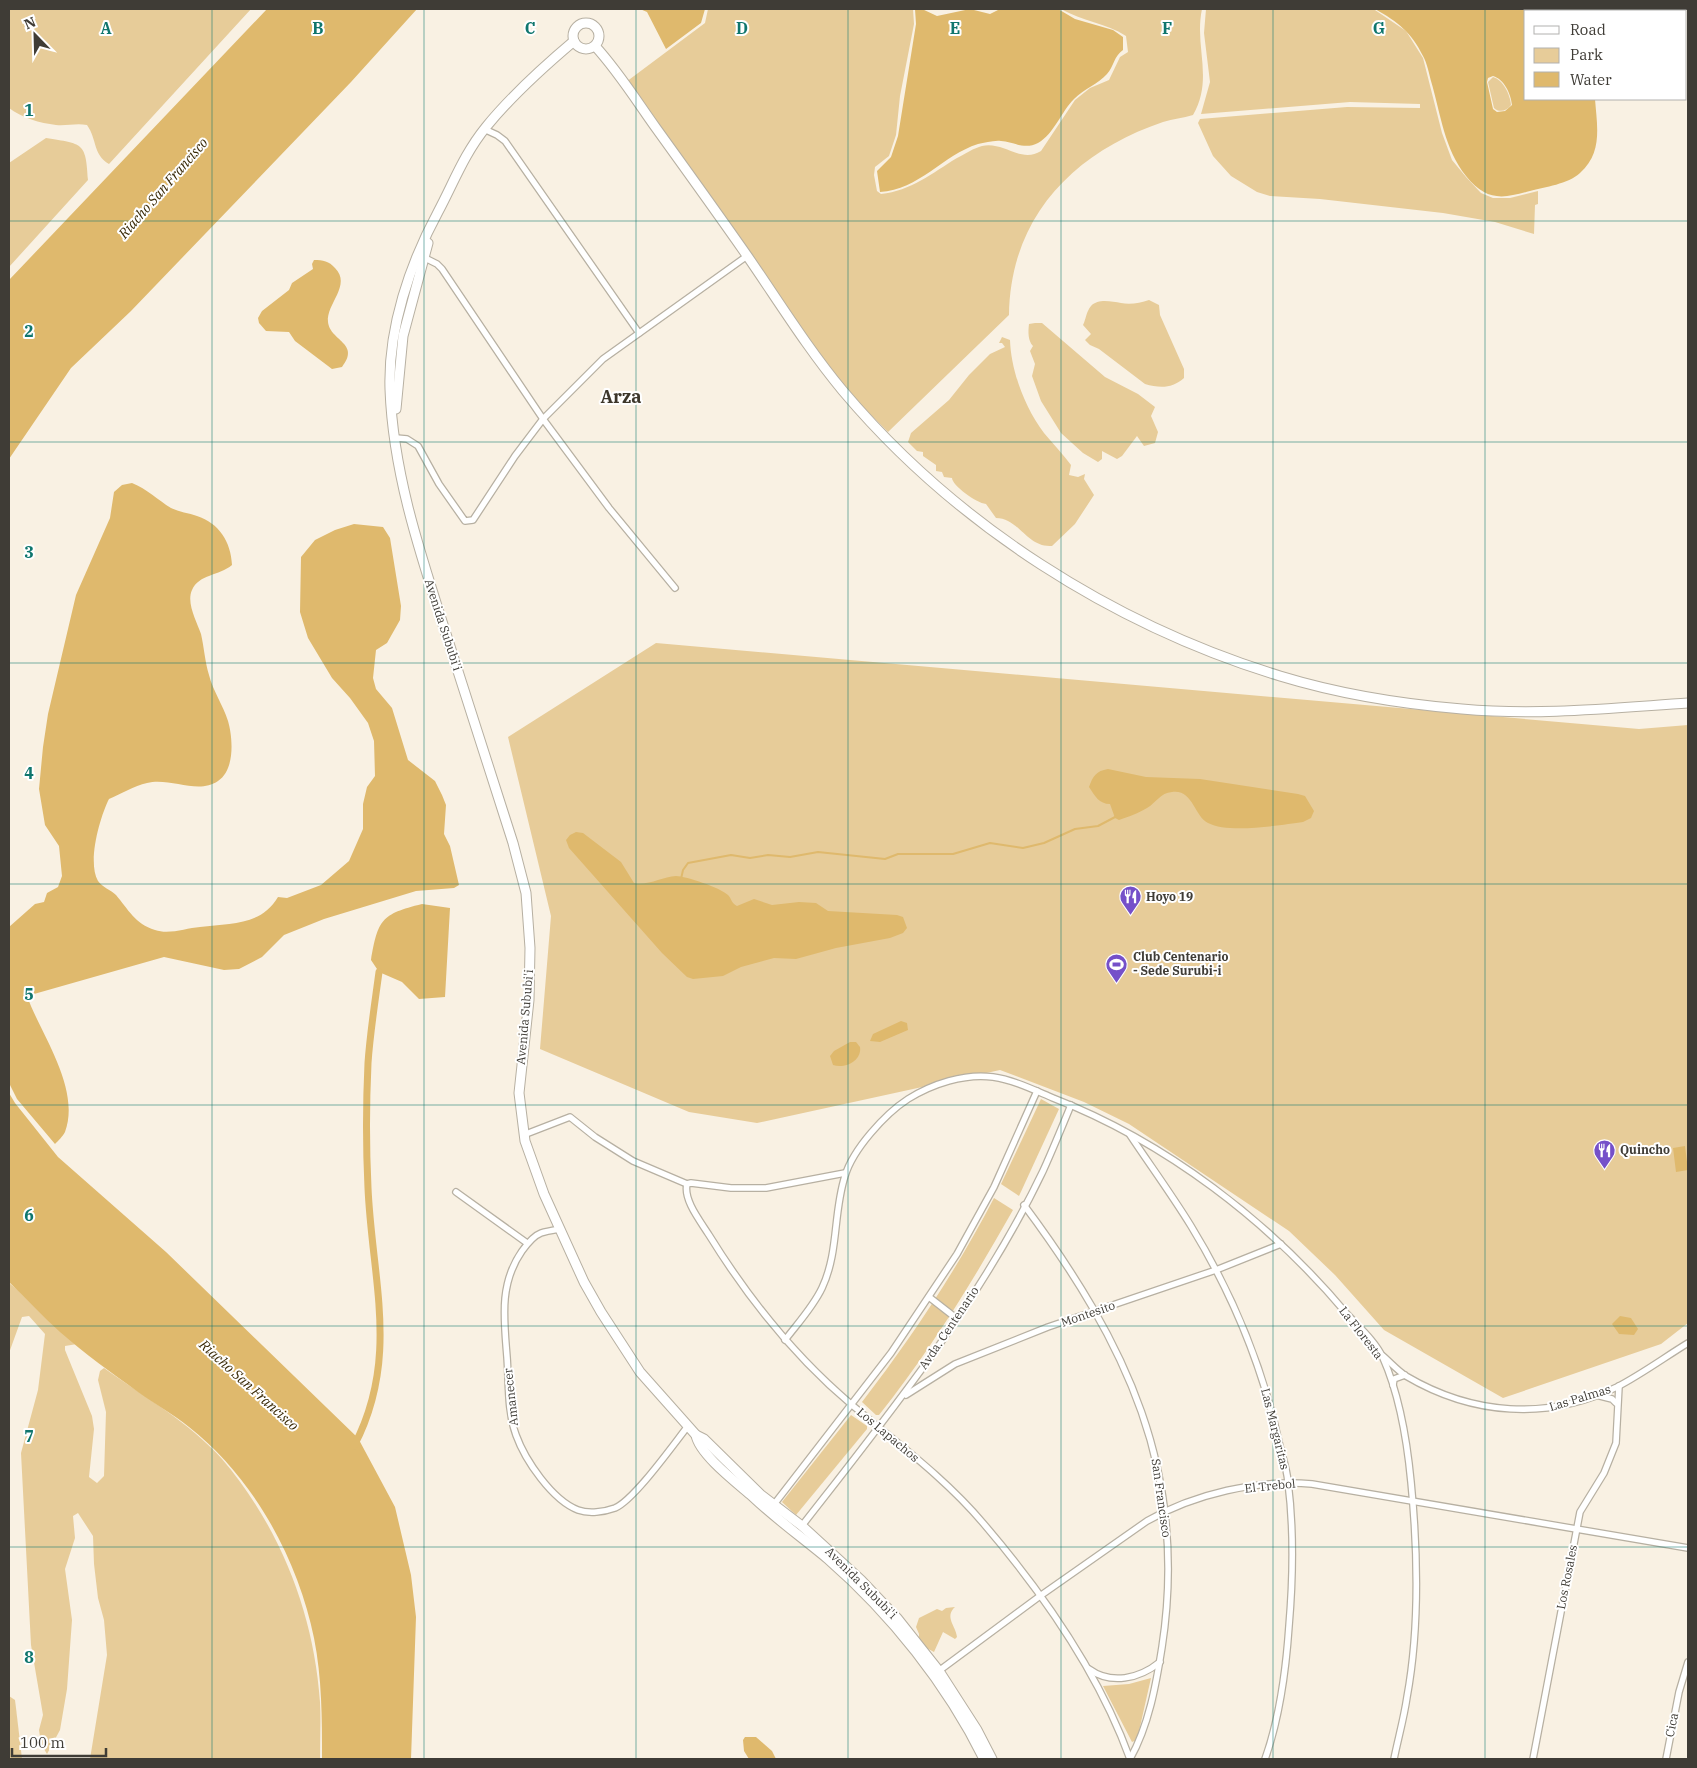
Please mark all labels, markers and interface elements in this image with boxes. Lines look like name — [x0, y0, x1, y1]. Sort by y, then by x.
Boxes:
north arrow — [10, 10, 60, 60]
legend — [1524, 10, 1687, 100]
text: N — [21, 13, 39, 33]
text: A — [100, 18, 112, 38]
text: B — [312, 18, 324, 38]
text: C — [525, 18, 535, 38]
text: D — [736, 18, 748, 38]
text: E — [950, 18, 960, 38]
text: F — [1162, 18, 1172, 38]
text: G — [1373, 18, 1385, 38]
text: Road — [1570, 20, 1606, 39]
text: Park — [1570, 45, 1603, 64]
text: Water — [1570, 70, 1612, 89]
text: 1 — [24, 100, 34, 120]
water label: Riacho San Francisco — [114, 134, 212, 243]
text: 2 — [24, 321, 34, 341]
district label: Arza — [600, 385, 642, 408]
text: 3 — [24, 542, 34, 562]
street label: Avenida Sububi'i — [422, 577, 465, 673]
text: 4 — [24, 763, 34, 783]
restaurant icon: Hoyo 19 — [1118, 885, 1142, 916]
place label: Hoyo 19 — [1146, 889, 1193, 904]
place label: Club Centenario - Sede Surubi-i — [1133, 949, 1229, 978]
sports icon: Club Centenario - Sede Surubi-i — [1105, 952, 1129, 983]
street label: Avenida Sububi'i — [513, 969, 536, 1065]
text: 5 — [24, 984, 34, 1004]
restaurant icon: Quincho — [1592, 1138, 1616, 1169]
place label: Quincho — [1620, 1142, 1670, 1157]
text: 6 — [24, 1205, 34, 1225]
street label: Avda. Centenario — [915, 1283, 982, 1372]
street label: Montesito — [1059, 1297, 1117, 1330]
street label: La Floresta — [1336, 1303, 1387, 1362]
water label: Riacho San Francisco — [195, 1335, 302, 1434]
street label: Amanecer — [500, 1367, 521, 1427]
street label: Las Palmas — [1547, 1381, 1613, 1414]
street label: Las Margaritas — [1258, 1387, 1293, 1471]
street label: Los Lapachos — [854, 1404, 923, 1465]
text: 7 — [24, 1426, 34, 1446]
street label: San Francisco — [1149, 1458, 1174, 1539]
street label: El Trebol — [1244, 1475, 1297, 1496]
street label: Los Rosales — [1553, 1543, 1580, 1610]
street label: Avenida Sububi'i — [822, 1544, 901, 1622]
text: 8 — [24, 1647, 34, 1667]
street label: Cica — [1662, 1711, 1681, 1738]
scale bar — [12, 1726, 106, 1758]
text: 100 m — [20, 1733, 65, 1752]

